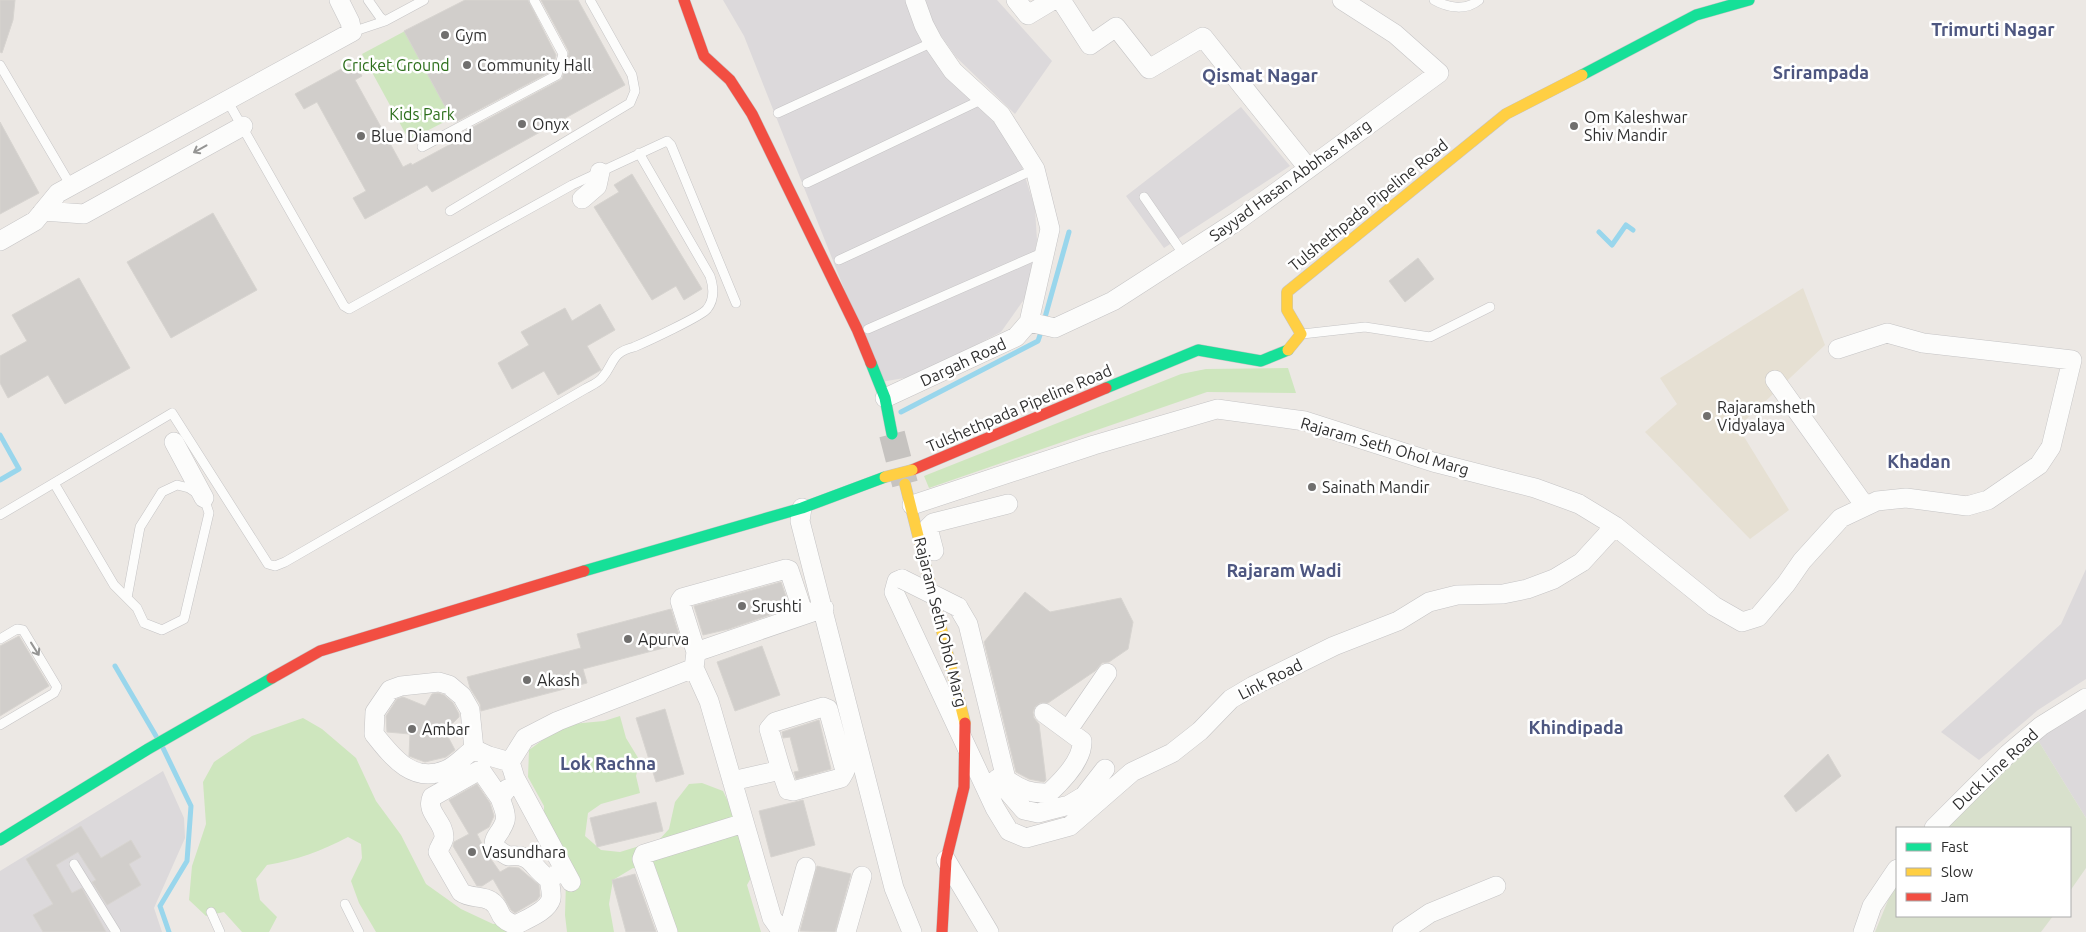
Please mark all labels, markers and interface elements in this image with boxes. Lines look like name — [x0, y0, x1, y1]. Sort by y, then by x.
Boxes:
district label: Trimurti Nagar — [1931, 19, 2055, 39]
place label: Gym — [455, 26, 487, 44]
marker: Gym — [439, 29, 451, 41]
park label: Cricket Ground — [342, 56, 450, 74]
place label: Community Hall — [477, 56, 591, 74]
marker: Community Hall — [461, 59, 473, 71]
district label: Srirampada — [1773, 62, 1869, 82]
district label: Qismat Nagar — [1202, 65, 1319, 85]
park label: Kids Park — [389, 105, 455, 123]
place label: Om Kaleshwar Shiv Mandir — [1584, 108, 1688, 144]
place label: Onyx — [532, 115, 569, 133]
street label: Sayyad Hasan Abbhas Marg — [1206, 115, 1374, 245]
marker: Onyx — [516, 118, 528, 130]
marker: Om Kaleshwar Shiv Mandir — [1568, 120, 1580, 132]
place label: Blue Diamond — [371, 127, 472, 145]
marker: Blue Diamond — [355, 130, 367, 142]
street label: Tulshethpada Pipeline Road — [1285, 135, 1451, 275]
one-way arrow — [193, 144, 208, 154]
street label: Dargah Road — [917, 334, 1009, 390]
street label: Tulshethpada Pipeline Road — [924, 361, 1114, 455]
place label: Rajaramsheth Vidyalaya — [1717, 398, 1816, 434]
marker: Rajaramsheth Vidyalaya — [1701, 410, 1713, 422]
street label: Rajaram Seth Ohol Marg — [1299, 413, 1471, 479]
district label: Khadan — [1887, 451, 1951, 471]
place label: Sainath Mandir — [1322, 478, 1430, 496]
marker: Sainath Mandir — [1306, 481, 1318, 493]
street label: Rajaram Seth Ohol Marg — [911, 535, 971, 709]
district label: Rajaram Wadi — [1226, 560, 1342, 580]
place label: Srushti — [752, 597, 802, 615]
marker: Srushti — [736, 600, 748, 612]
place label: Apurva — [638, 630, 689, 648]
marker: Apurva — [622, 633, 634, 645]
one-way arrow — [30, 642, 40, 656]
street label: Link Road — [1235, 655, 1305, 703]
place label: Akash — [537, 671, 580, 689]
marker: Akash — [521, 674, 533, 686]
district label: Khindipada — [1529, 717, 1623, 737]
place label: Ambar — [422, 720, 470, 738]
marker: Ambar — [406, 723, 418, 735]
street label: Duck Line Road — [1949, 725, 2041, 813]
district label: Lok Rachna — [560, 753, 656, 773]
legend — [1896, 827, 2071, 917]
text: Fast — [1941, 838, 1969, 855]
place label: Vasundhara — [482, 843, 566, 861]
marker: Vasundhara — [466, 846, 478, 858]
text: Slow — [1941, 863, 1974, 880]
text: Jam — [1941, 888, 1969, 905]

